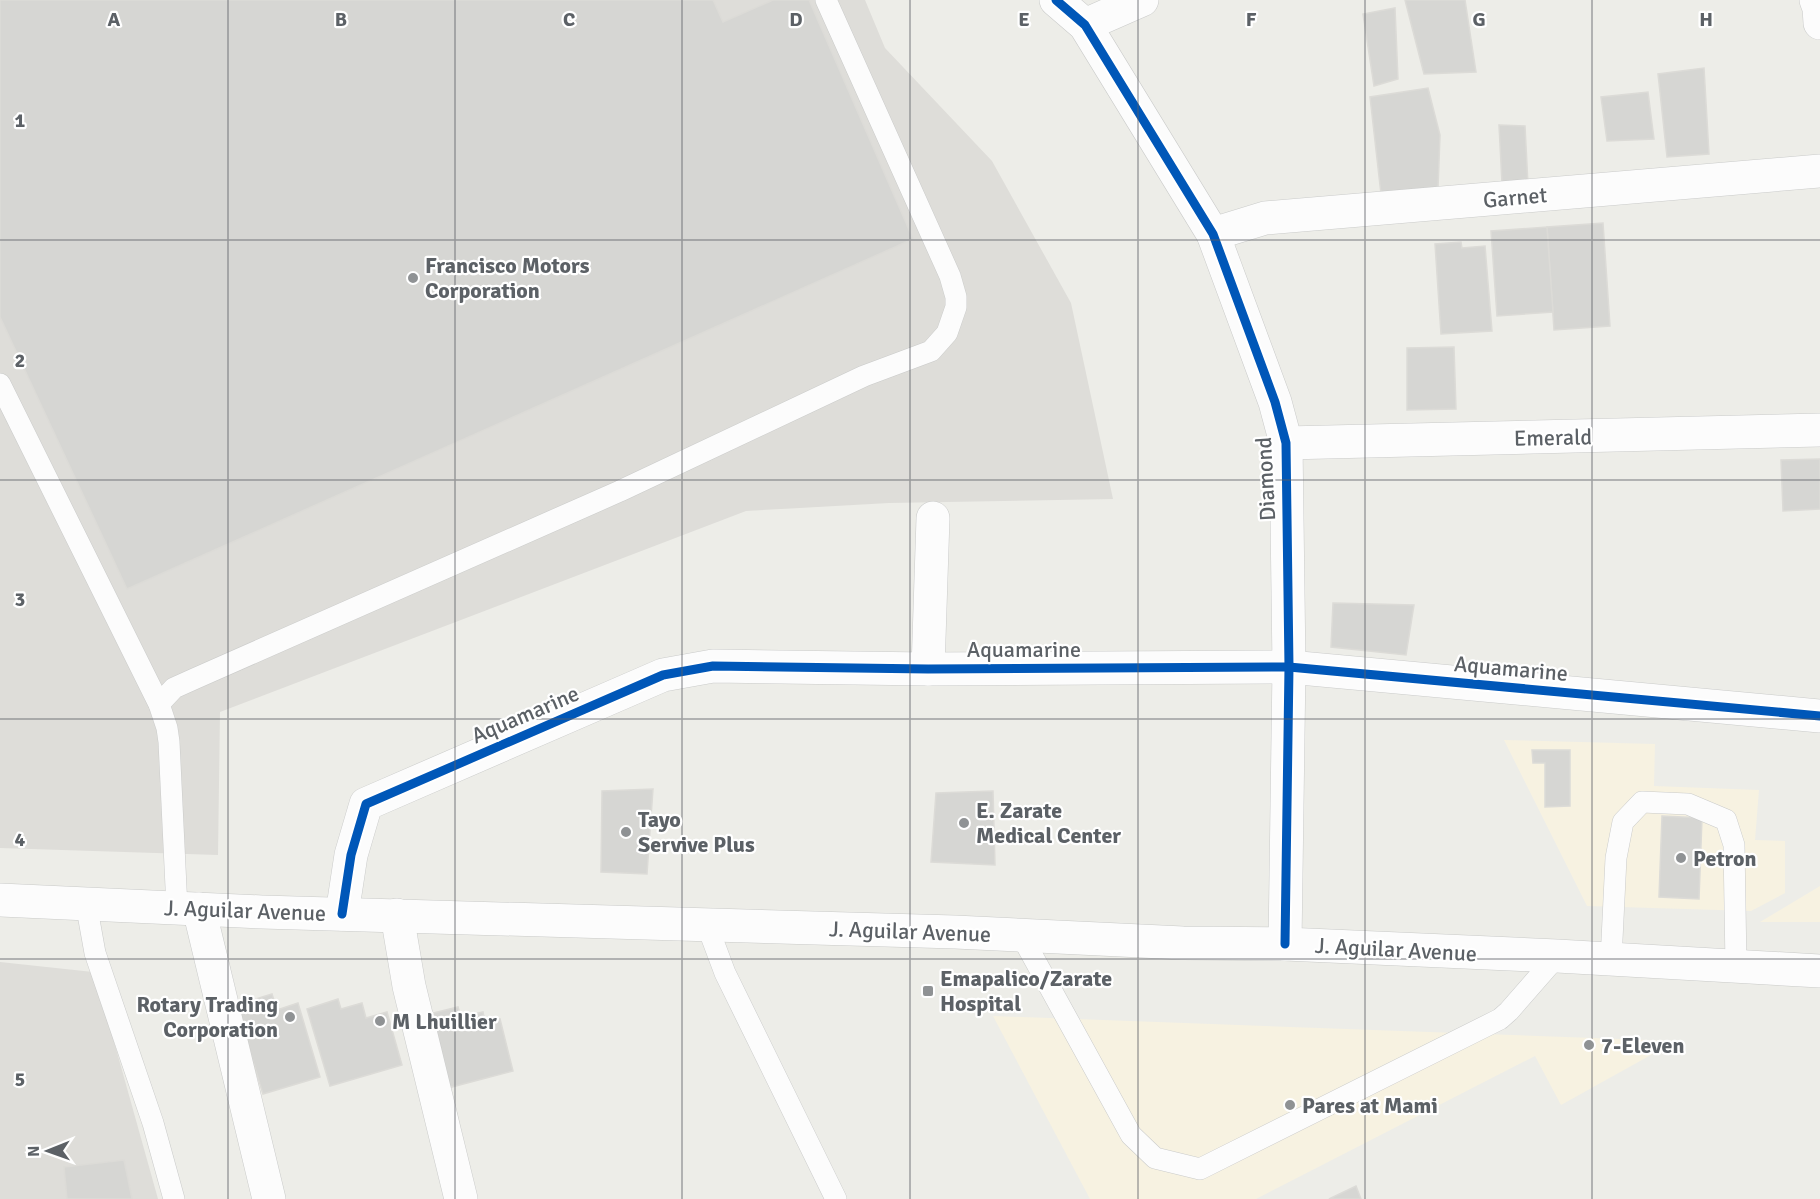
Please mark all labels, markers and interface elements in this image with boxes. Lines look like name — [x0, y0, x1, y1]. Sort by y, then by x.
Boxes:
text: A — [108, 7, 121, 32]
text: B — [335, 7, 347, 32]
text: C — [563, 7, 575, 32]
text: D — [789, 7, 803, 32]
text: E — [1018, 7, 1030, 32]
text: F — [1246, 7, 1257, 32]
text: G — [1472, 7, 1486, 32]
text: H — [1699, 7, 1713, 32]
text: 1 — [15, 108, 26, 133]
street label: Garnet — [1482, 181, 1548, 214]
place label: Francisco Motors Corporation — [425, 252, 590, 304]
marker: Francisco Motors Corporation — [406, 271, 420, 285]
text: 2 — [15, 348, 25, 373]
street label: Emerald — [1514, 423, 1592, 452]
street label: Diamond — [1250, 436, 1281, 522]
text: 3 — [15, 587, 25, 612]
street label: Aquamarine — [967, 636, 1081, 663]
street label: Aquamarine — [1453, 650, 1569, 687]
street label: Aquamarine — [467, 680, 583, 749]
place label: E. Zarate Medical Center — [976, 797, 1121, 849]
place label: Tayo Servive Plus — [638, 806, 755, 858]
marker: E. Zarate Medical Center — [957, 816, 971, 830]
marker: Tayo Servive Plus — [619, 825, 633, 839]
text: 4 — [15, 827, 26, 852]
place label: Petron — [1693, 845, 1757, 872]
marker: Petron — [1674, 851, 1688, 865]
street label: J. Aguilar Avenue — [163, 894, 326, 927]
street label: J. Aguilar Avenue — [828, 915, 991, 948]
street label: J. Aguilar Avenue — [1314, 932, 1478, 967]
place label: Emapalico/Zarate Hospital — [940, 965, 1112, 1017]
marker: Emapalico/Zarate Hospital — [921, 984, 935, 998]
place label: Rotary Trading Corporation — [136, 991, 278, 1043]
place label: M Lhuillier — [392, 1008, 497, 1035]
marker: Rotary Trading Corporation — [283, 1010, 297, 1024]
marker: M Lhuillier — [373, 1014, 387, 1028]
place label: 7-Eleven — [1601, 1032, 1684, 1059]
marker: 7-Eleven — [1582, 1038, 1596, 1052]
text: 5 — [15, 1067, 25, 1092]
place label: Pares at Mami — [1302, 1092, 1438, 1119]
marker: Pares at Mami — [1283, 1098, 1297, 1112]
north arrow — [18, 1121, 78, 1181]
text: N — [24, 1146, 44, 1157]

